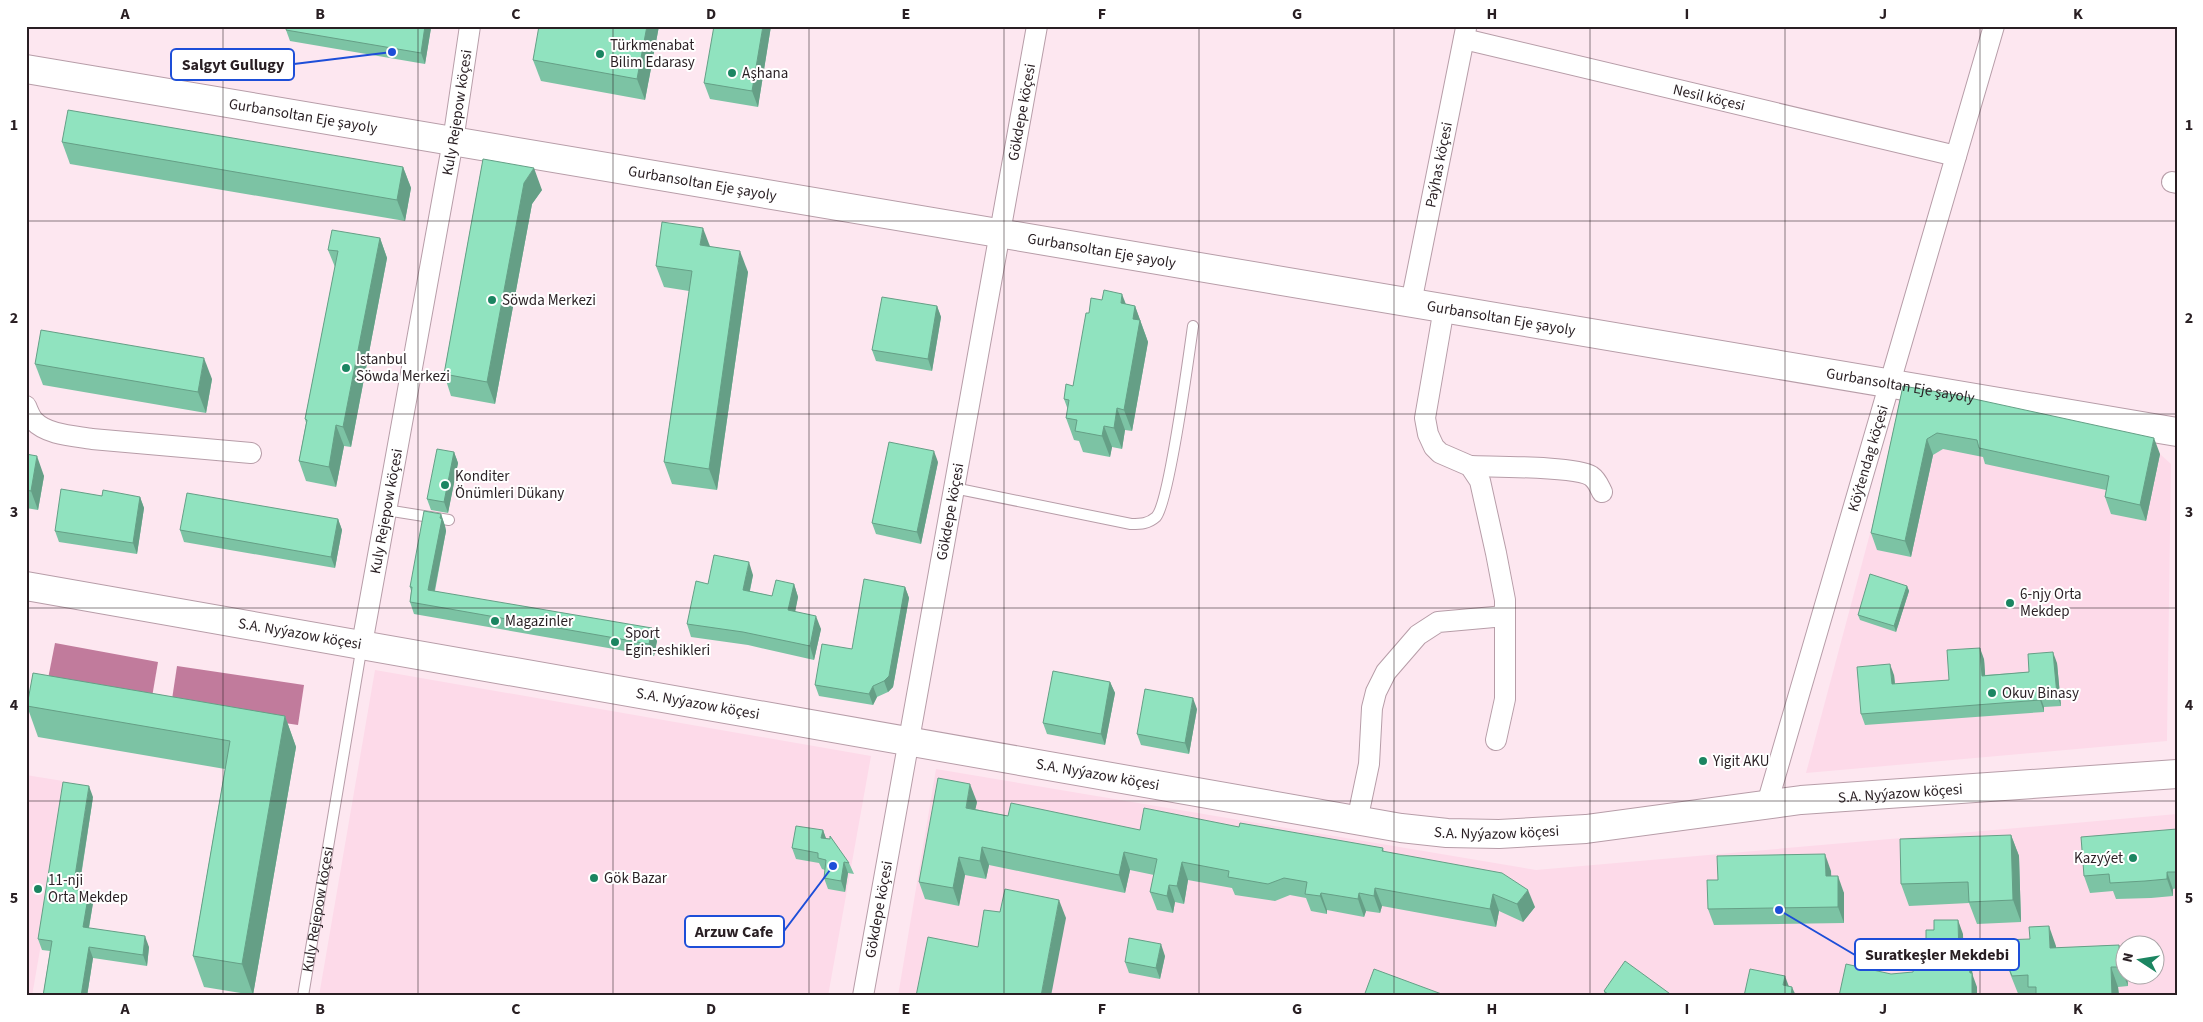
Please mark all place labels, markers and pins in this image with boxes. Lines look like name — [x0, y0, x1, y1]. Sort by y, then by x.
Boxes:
place label: Türkmenabat Bilim Edarasy — [610, 35, 695, 73]
marker: Türkmenabat Bilim Edarasy — [594, 48, 606, 60]
callout: Salgyt Gullugy — [171, 49, 294, 80]
place label: Aşhana — [742, 63, 788, 84]
marker: Aşhana — [726, 67, 738, 79]
place label: Söwda Merkezi — [502, 290, 596, 311]
marker: Söwda Merkezi — [486, 294, 498, 306]
place label: Istanbul Söwda Merkezi — [356, 349, 450, 387]
marker: Istanbul Söwda Merkezi — [340, 362, 352, 374]
place label: Konditer Önümleri Dükany — [455, 466, 564, 504]
marker: Konditer Önümleri Dükany — [439, 479, 451, 491]
place label: 6-njy Orta Mekdep — [2020, 584, 2082, 622]
marker: 6-njy Orta Mekdep — [2004, 597, 2016, 609]
place label: Magazinler — [505, 611, 574, 632]
marker: Magazinler — [489, 615, 501, 627]
place label: Sport Egin-eshikleri — [625, 623, 710, 661]
marker: Sport Egin-eshikleri — [609, 636, 621, 648]
place label: Okuv Binasy — [2002, 683, 2079, 704]
marker: Okuv Binasy — [1986, 687, 1998, 699]
place label: Yigit AKU — [1712, 751, 1769, 772]
marker: Yigit AKU — [1697, 755, 1709, 767]
place label: Kazyýet — [2074, 848, 2123, 869]
marker: Kazyýet — [2127, 852, 2139, 864]
place label: Gök Bazar — [604, 868, 668, 889]
place label: 11-nji Orta Mekdep — [48, 870, 128, 908]
marker: Gök Bazar — [588, 872, 600, 884]
marker: 11-nji Orta Mekdep — [32, 883, 44, 895]
callout: Arzuw Cafe — [685, 916, 784, 947]
callout: Suratkeşler Mekdebi — [1855, 939, 2019, 970]

